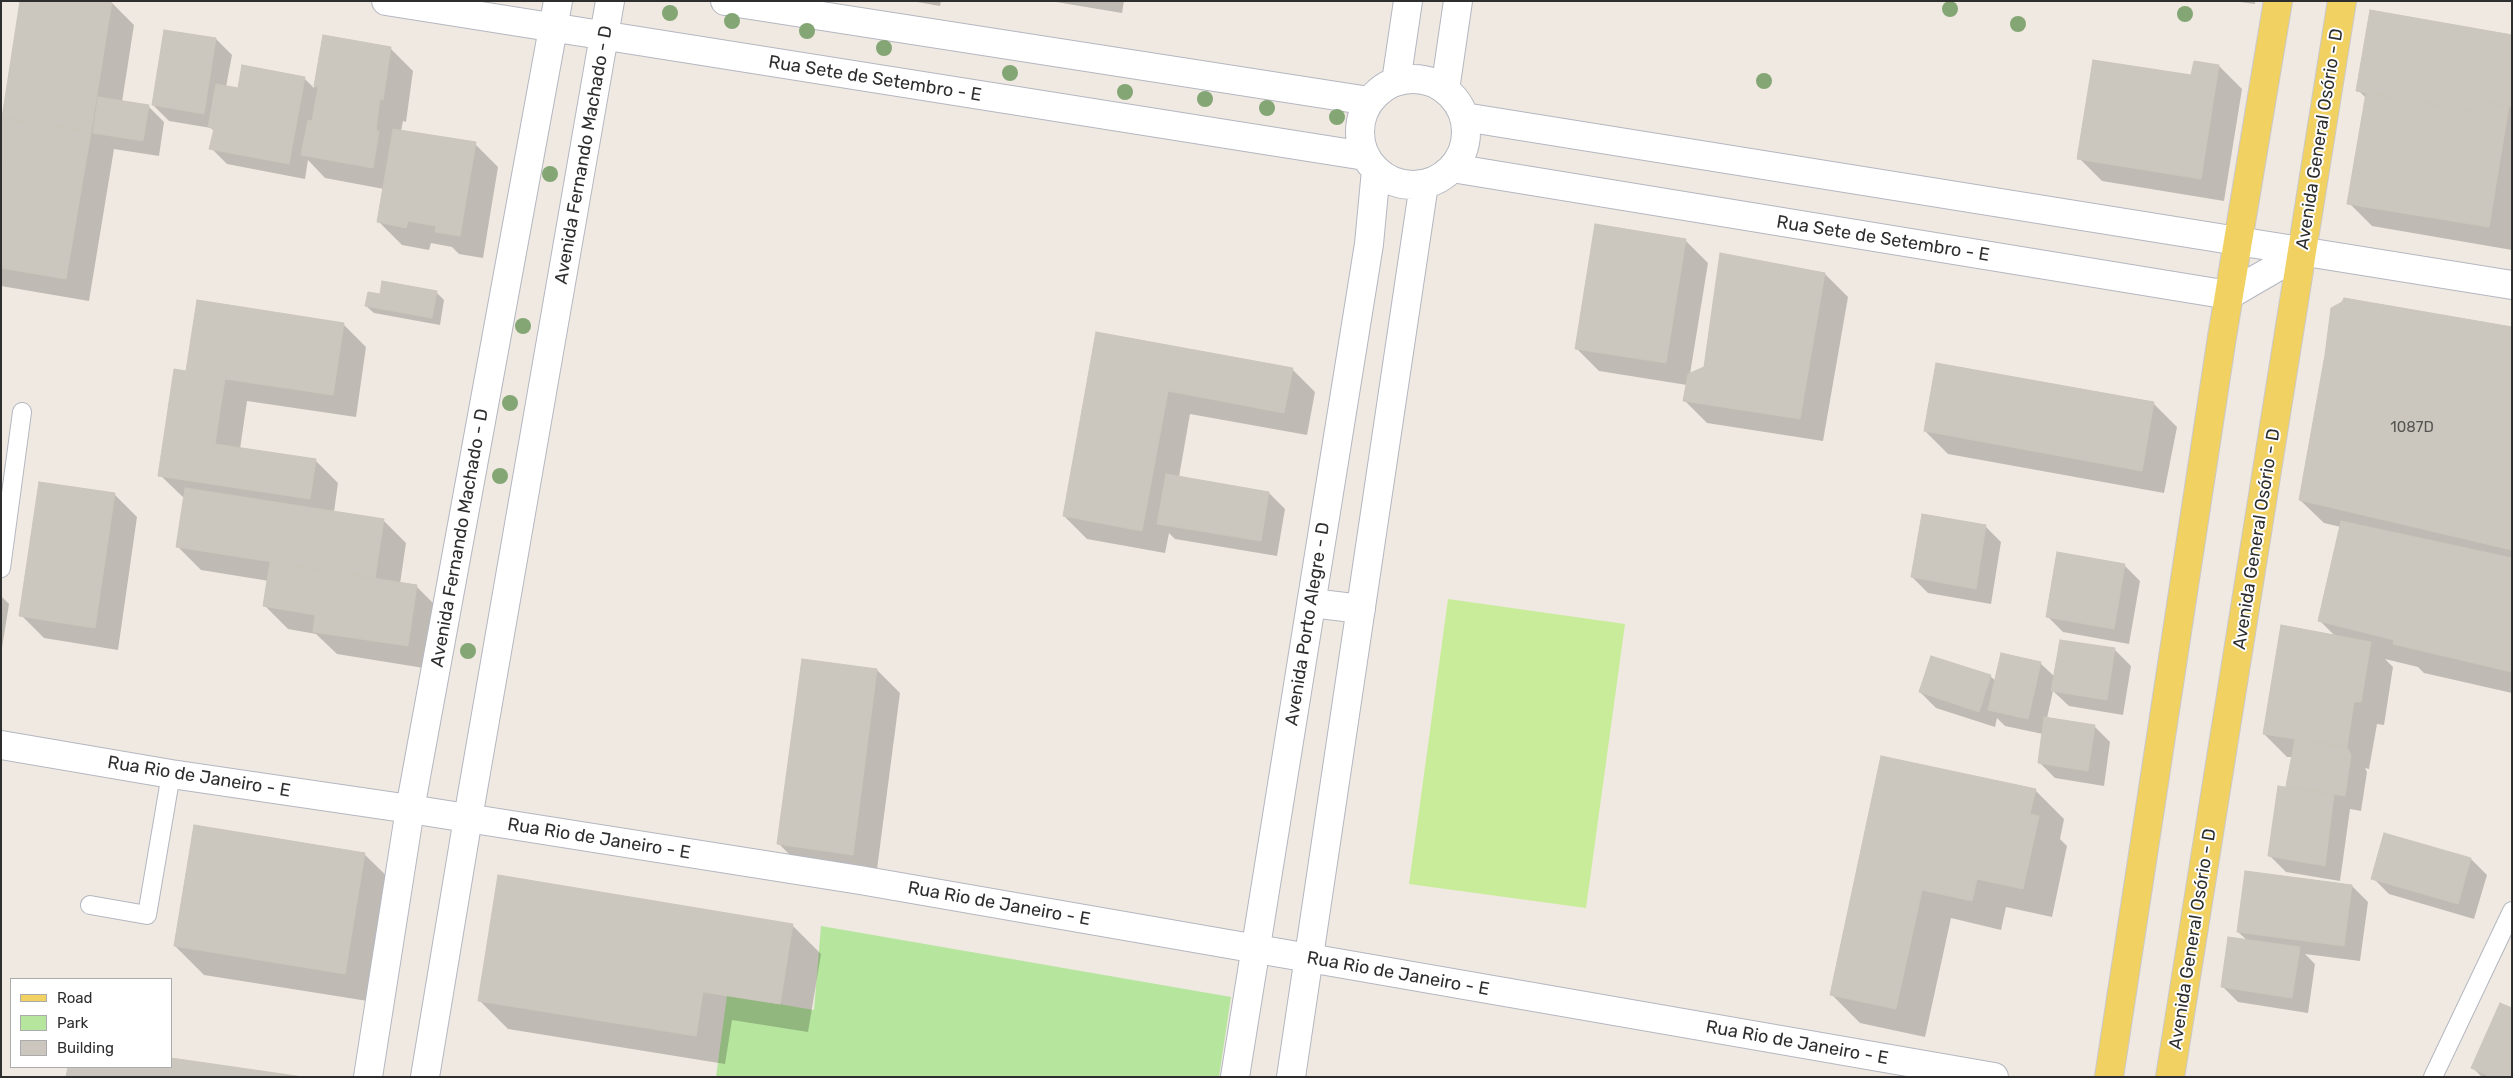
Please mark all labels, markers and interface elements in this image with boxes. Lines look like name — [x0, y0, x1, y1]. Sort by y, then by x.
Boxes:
street label: Avenida Fernando Machado - D — [551, 24, 617, 286]
street label: Avenida General Osório - D — [2292, 27, 2348, 251]
street label: Rua Sete de Setembro - E — [767, 51, 983, 107]
street label: Rua Sete de Setembro - E — [1775, 211, 1991, 267]
street label: Avenida Fernando Machado - D — [427, 407, 493, 669]
house number: 1087D — [2390, 419, 2434, 437]
street label: Avenida General Osório - D — [2229, 427, 2285, 651]
street label: Avenida Porto Alegre - D — [1281, 521, 1335, 727]
street label: Rua Rio de Janeiro - E — [106, 752, 292, 802]
street label: Rua Rio de Janeiro - E — [506, 814, 692, 864]
street label: Avenida General Osório - D — [2165, 827, 2221, 1051]
street label: Rua Rio de Janeiro - E — [906, 877, 1092, 931]
street label: Rua Rio de Janeiro - E — [1305, 947, 1491, 1001]
legend — [10, 978, 172, 1068]
text: Road — [57, 989, 93, 1007]
text: Park — [57, 1014, 88, 1032]
street label: Rua Rio de Janeiro - E — [1704, 1016, 1890, 1070]
text: Building — [57, 1039, 114, 1057]

